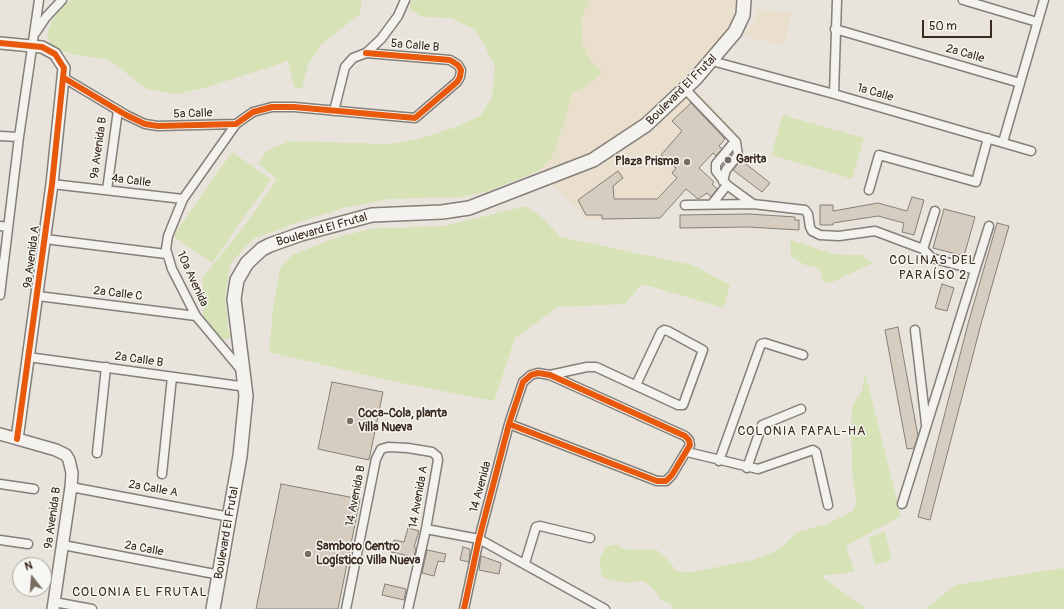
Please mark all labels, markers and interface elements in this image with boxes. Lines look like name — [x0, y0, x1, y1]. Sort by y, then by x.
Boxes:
scale bar — [924, 12, 994, 38]
text: 50 m — [929, 19, 957, 34]
street label: 5a Calle B — [390, 37, 440, 55]
street label: 2a Calle — [944, 42, 986, 66]
street label: Boulevard El Frutal — [644, 52, 720, 128]
street label: 1a Calle — [855, 81, 895, 105]
street label: 5a Calle — [173, 106, 213, 122]
street label: 9a Avenida B — [88, 116, 110, 180]
place label: Garita — [736, 153, 766, 167]
place label: Plaza Prisma — [615, 155, 679, 169]
marker: Garita — [723, 155, 733, 165]
marker: Plaza Prisma — [682, 157, 692, 167]
street label: 4a Calle — [110, 171, 152, 191]
street label: Boulevard El Frutal — [275, 210, 369, 250]
street label: 9a Avenida A — [21, 225, 43, 289]
street label: 10a Avenida — [173, 249, 211, 309]
district label: COLINAS DEL PARAÍSO 2 — [889, 253, 977, 284]
street label: 2a Calle C — [93, 284, 143, 304]
street label: 2a Calle B — [114, 349, 164, 371]
place label: Coca-Cola, planta Villa Nueva — [358, 407, 447, 435]
marker: Coca-Cola, planta Villa Nueva — [345, 416, 355, 426]
district label: COLONIA PAPAL-HA — [738, 424, 866, 440]
street label: 14 Avenida — [467, 460, 495, 514]
street label: 14 Avenida B — [343, 464, 369, 528]
street label: 14 Avenida A — [406, 465, 432, 529]
street label: 2a Calle A — [127, 478, 179, 500]
street label: Boulevard El Frutal — [212, 485, 242, 581]
street label: 9a Avenida B — [42, 486, 64, 550]
street label: 2a Calle — [123, 538, 165, 560]
place label: Samboro Centro Logístico Villa Nueva — [316, 540, 420, 568]
marker: Samboro Centro Logístico Villa Nueva — [303, 549, 313, 559]
north arrow — [12, 557, 52, 597]
text: N — [23, 559, 34, 573]
district label: COLONIA EL FRUTAL — [72, 585, 208, 601]

